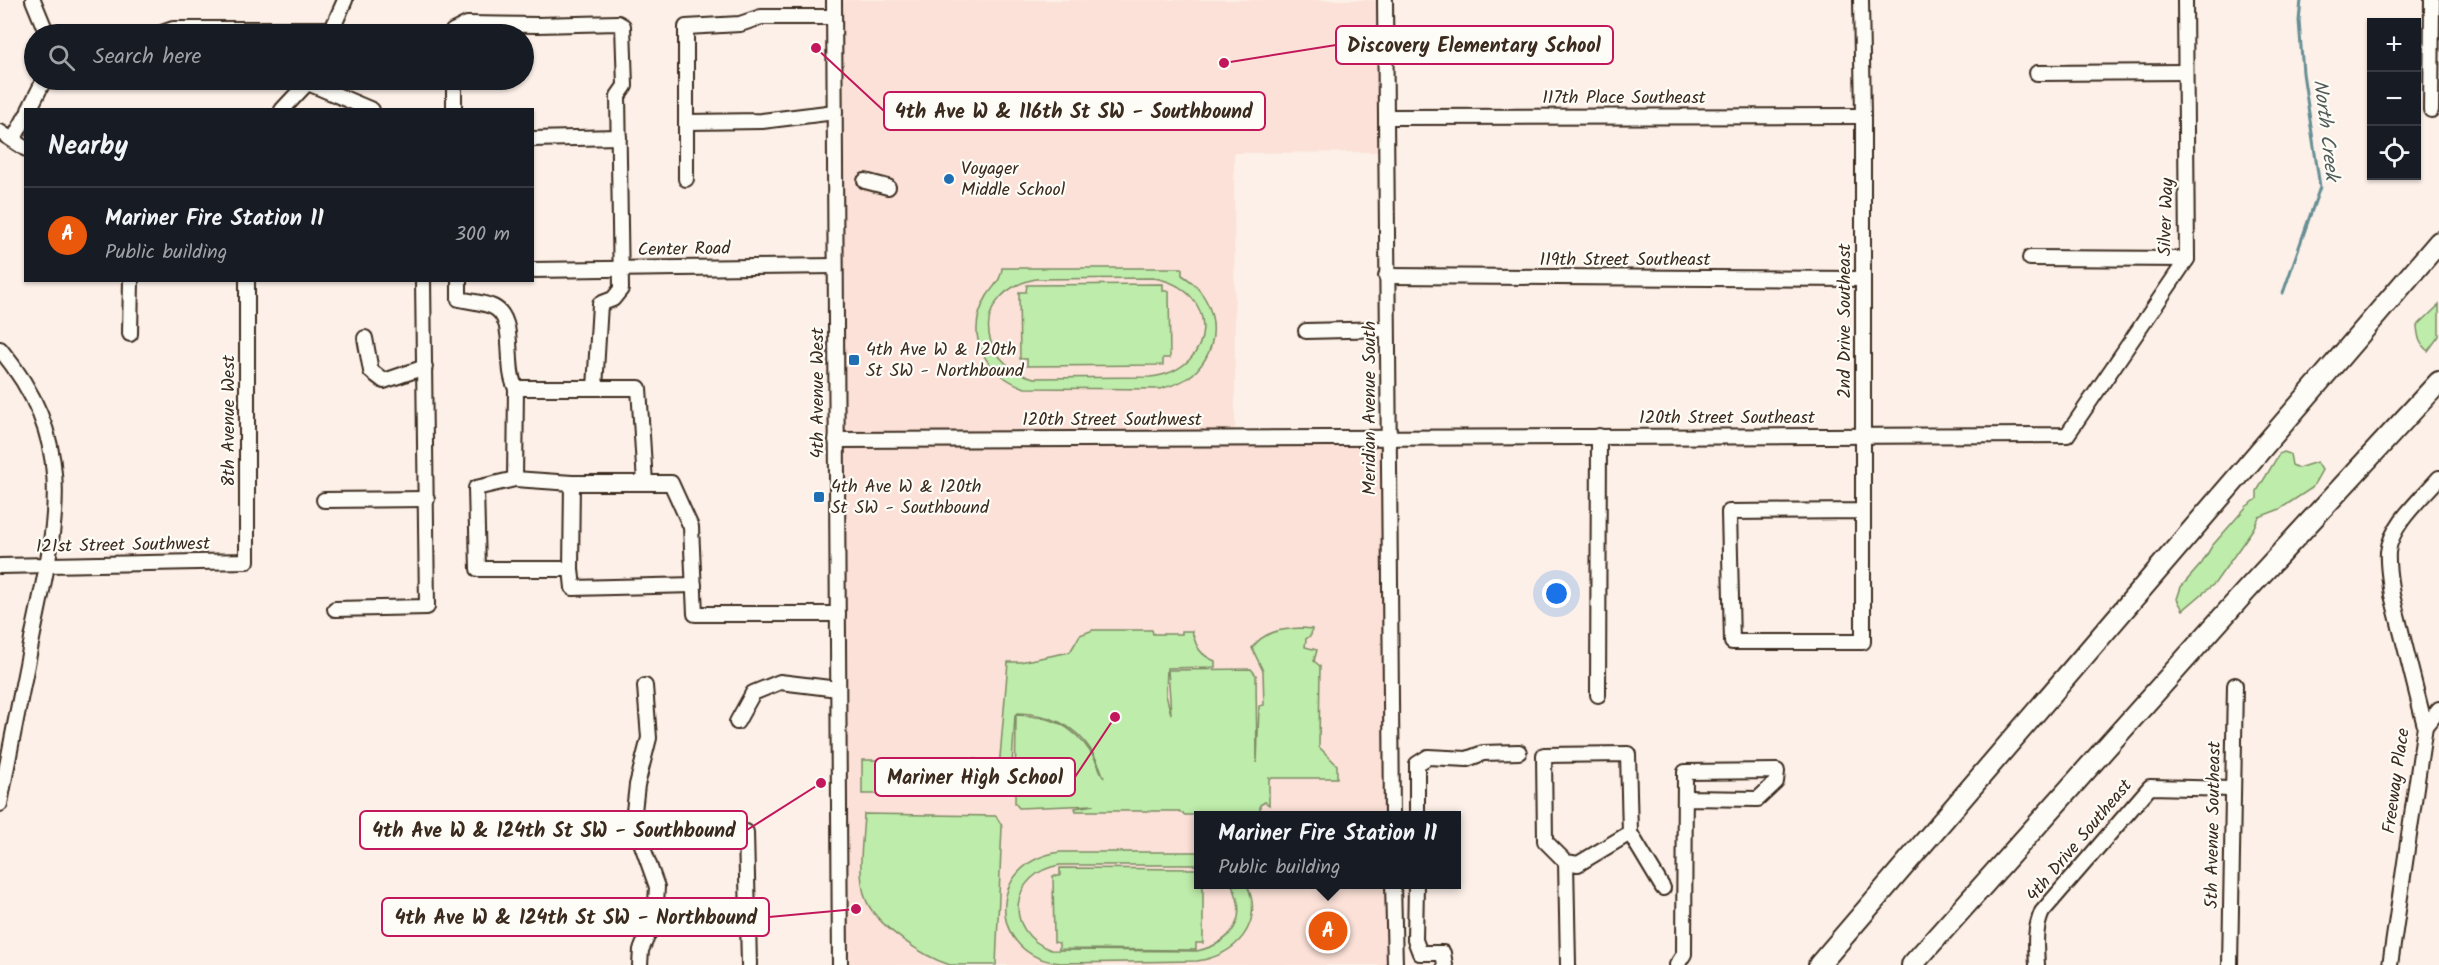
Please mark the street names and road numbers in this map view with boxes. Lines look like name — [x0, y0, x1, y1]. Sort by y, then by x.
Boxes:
street label: 117th Place Southeast — [1542, 84, 1707, 113]
street label: Silver Way — [2151, 177, 2183, 257]
street label: Center Road — [637, 235, 732, 265]
street label: 2nd Drive Southeast — [1831, 242, 1860, 399]
street label: 119th Street Southeast — [1540, 246, 1712, 275]
street label: Meridian Avenue South — [1356, 321, 1385, 495]
street label: 4th Avenue West — [804, 327, 833, 458]
street label: 8th Avenue West — [215, 354, 244, 487]
street label: 120th Street Southeast — [1639, 404, 1816, 433]
street label: 120th Street Southwest — [1022, 406, 1203, 435]
street label: 121st Street Southwest — [36, 530, 211, 562]
street label: Freeway Place — [2375, 726, 2419, 836]
street label: 5th Avenue Southeast — [2198, 740, 2230, 909]
street label: 4th Drive Southeast — [2020, 772, 2141, 909]

